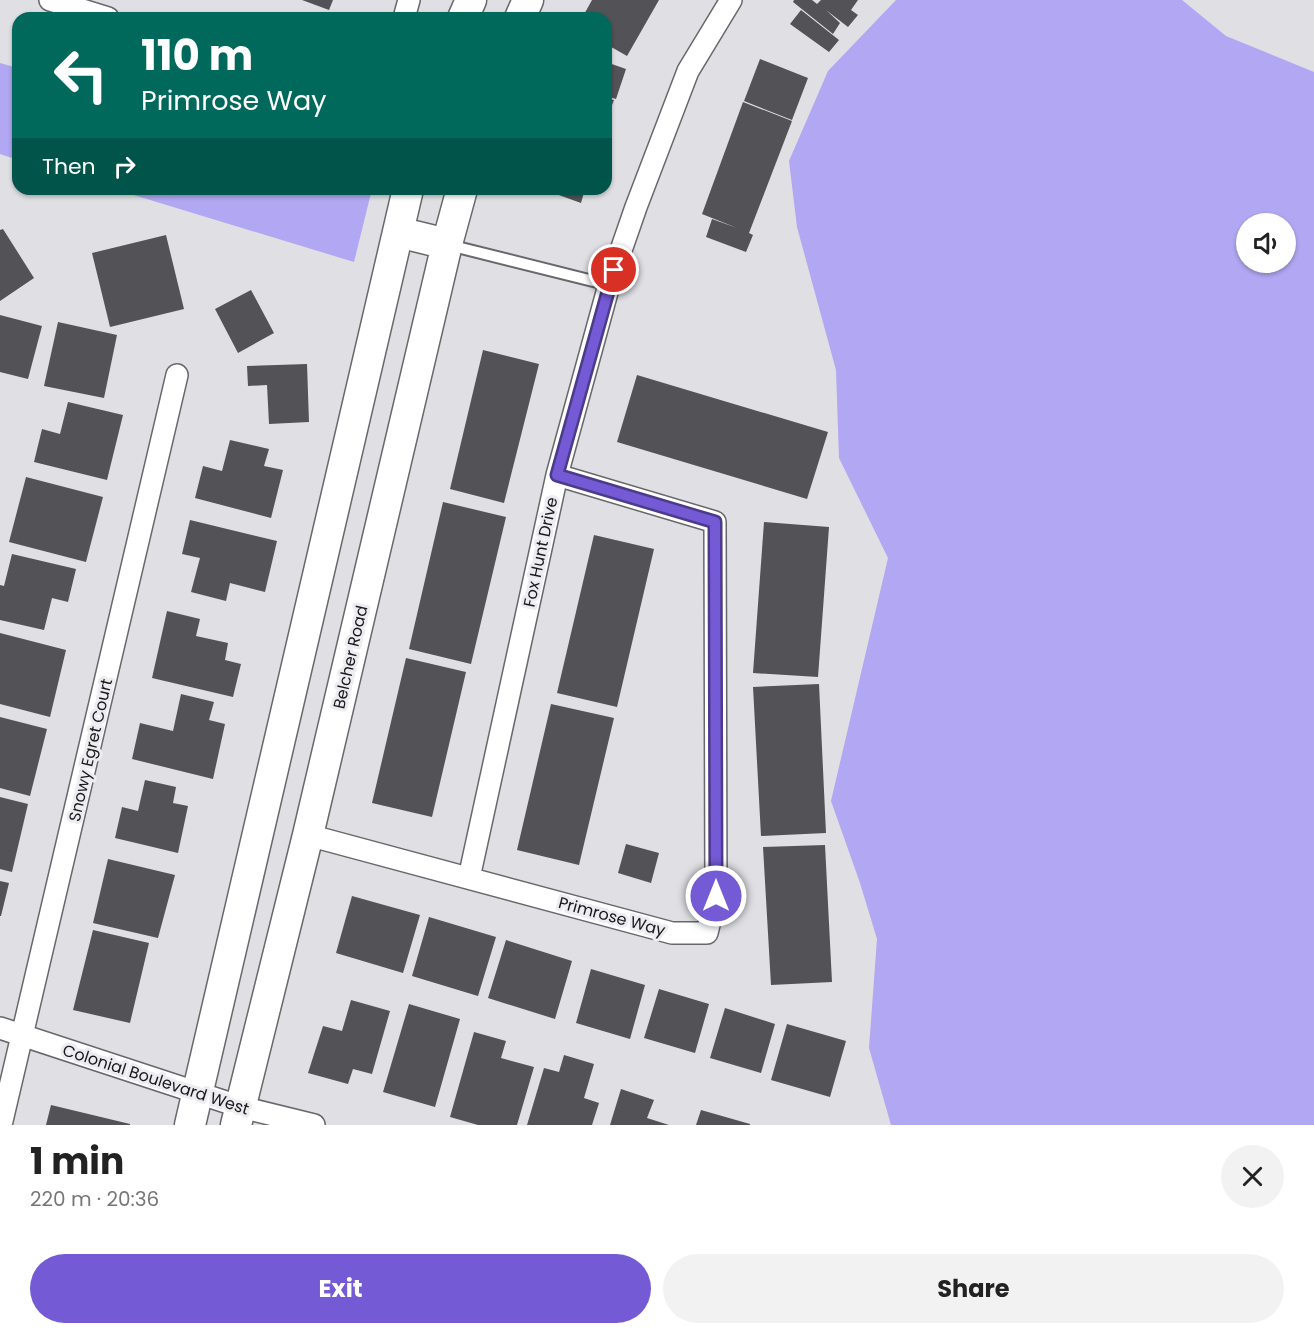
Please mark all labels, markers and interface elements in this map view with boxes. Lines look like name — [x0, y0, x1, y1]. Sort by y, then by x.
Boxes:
text: 110 m — [141, 26, 253, 85]
icon: left — [42, 36, 120, 114]
text: Primrose Way — [141, 82, 326, 119]
icon: right — [108, 150, 141, 183]
text: Then — [42, 151, 96, 182]
map controls — [1236, 213, 1296, 273]
button: sound — [1236, 213, 1296, 273]
pin — [588, 244, 639, 295]
icon: arrive — [597, 253, 630, 286]
street label: Fox Hunt Drive — [518, 495, 563, 609]
street label: Belcher Road — [327, 603, 374, 711]
street label: Snowy Egret Court — [63, 676, 118, 824]
position arrow — [684, 864, 748, 928]
street label: Primrose Way — [556, 891, 668, 942]
street label: Colonial Boulevard West — [60, 1038, 252, 1121]
text: 1 min — [30, 1136, 124, 1187]
button: close — [1221, 1145, 1284, 1208]
text: 220 m · 20:36 — [30, 1185, 159, 1213]
button: Exit — [30, 1254, 651, 1323]
button: Share — [663, 1254, 1284, 1323]

